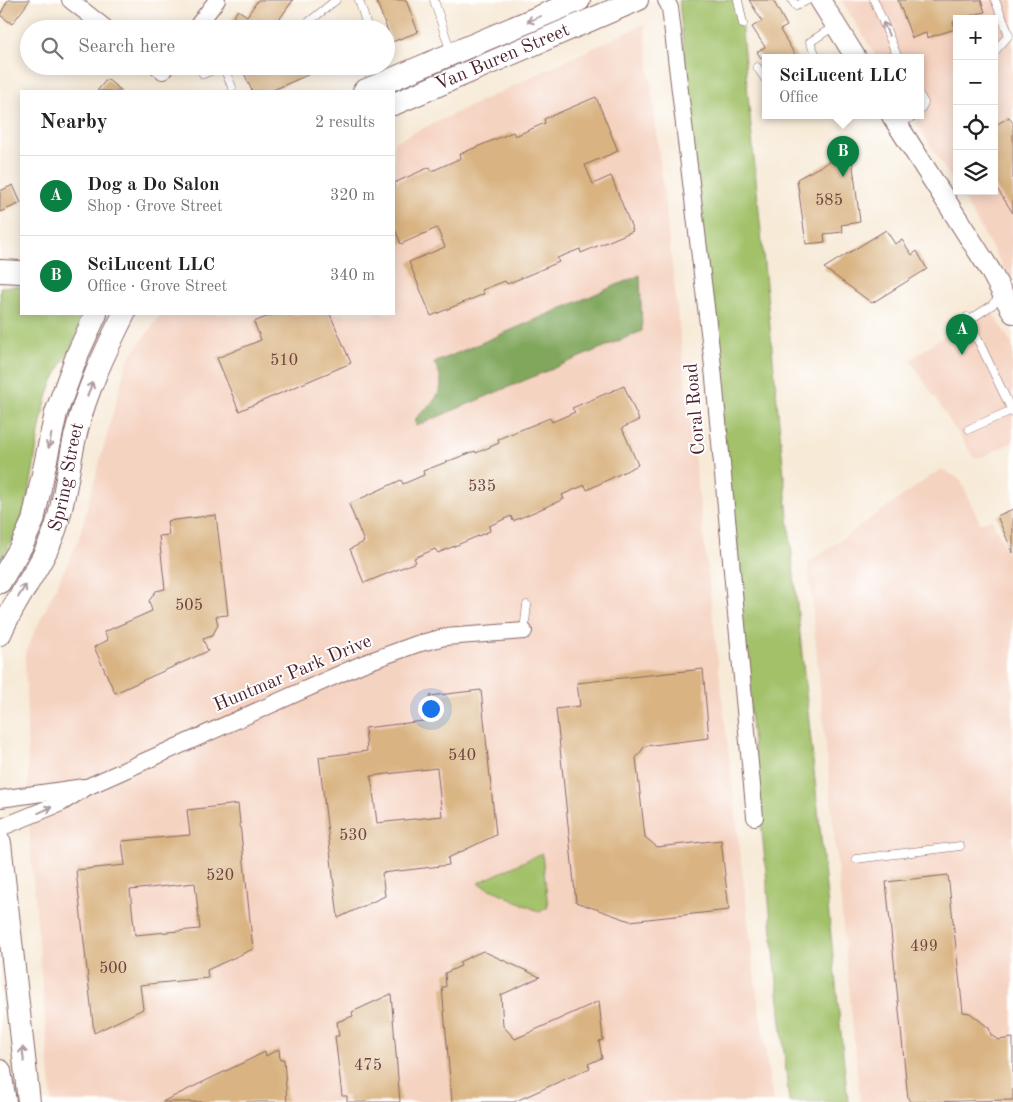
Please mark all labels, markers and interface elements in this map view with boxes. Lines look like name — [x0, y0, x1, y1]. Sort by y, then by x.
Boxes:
one-way arrow — [527, 15, 542, 25]
map controls — [953, 15, 998, 195]
button: + — [953, 15, 998, 60]
search box — [20, 20, 395, 75]
street label: Van Buren Street — [433, 21, 572, 95]
one-way arrow — [880, 22, 890, 37]
icon: search — [38, 34, 66, 62]
text: Search here — [78, 38, 175, 57]
popup — [762, 54, 924, 119]
button: − — [953, 60, 998, 105]
text: SciLucent LLC — [779, 67, 907, 86]
text: Office — [779, 90, 818, 106]
button: locate — [953, 105, 998, 150]
text: Nearby — [40, 112, 108, 133]
text: 2 results — [315, 115, 375, 131]
pin: B — [827, 136, 859, 177]
button: layers — [953, 150, 998, 195]
text: Dog a Do Salon — [87, 176, 220, 195]
text: A — [50, 188, 62, 204]
text: 320 m — [330, 188, 375, 204]
house number: 585 — [815, 193, 843, 209]
text: Shop · Grove Street — [87, 199, 223, 215]
text: SciLucent LLC — [87, 256, 215, 275]
text: B — [50, 268, 62, 284]
text: 340 m — [330, 268, 375, 284]
text: Office · Grove Street — [87, 279, 227, 295]
pin: A — [946, 314, 978, 355]
house number: 510 — [270, 353, 298, 369]
street label: Coral Road — [683, 362, 709, 456]
one-way arrow — [86, 382, 95, 397]
street label: Spring Street — [46, 421, 88, 534]
one-way arrow — [45, 433, 54, 449]
house number: 535 — [468, 479, 496, 495]
one-way arrow — [18, 584, 28, 598]
house number: 505 — [175, 598, 203, 614]
street label: Huntmar Park Drive — [211, 632, 375, 716]
your location — [418, 696, 444, 722]
house number: 540 — [448, 748, 476, 764]
one-way arrow — [37, 805, 52, 815]
house number: 530 — [339, 828, 367, 844]
house number: 520 — [206, 868, 234, 884]
house number: 499 — [910, 939, 938, 955]
house number: 500 — [99, 961, 127, 977]
one-way arrow — [18, 1046, 28, 1062]
house number: 475 — [354, 1058, 382, 1074]

